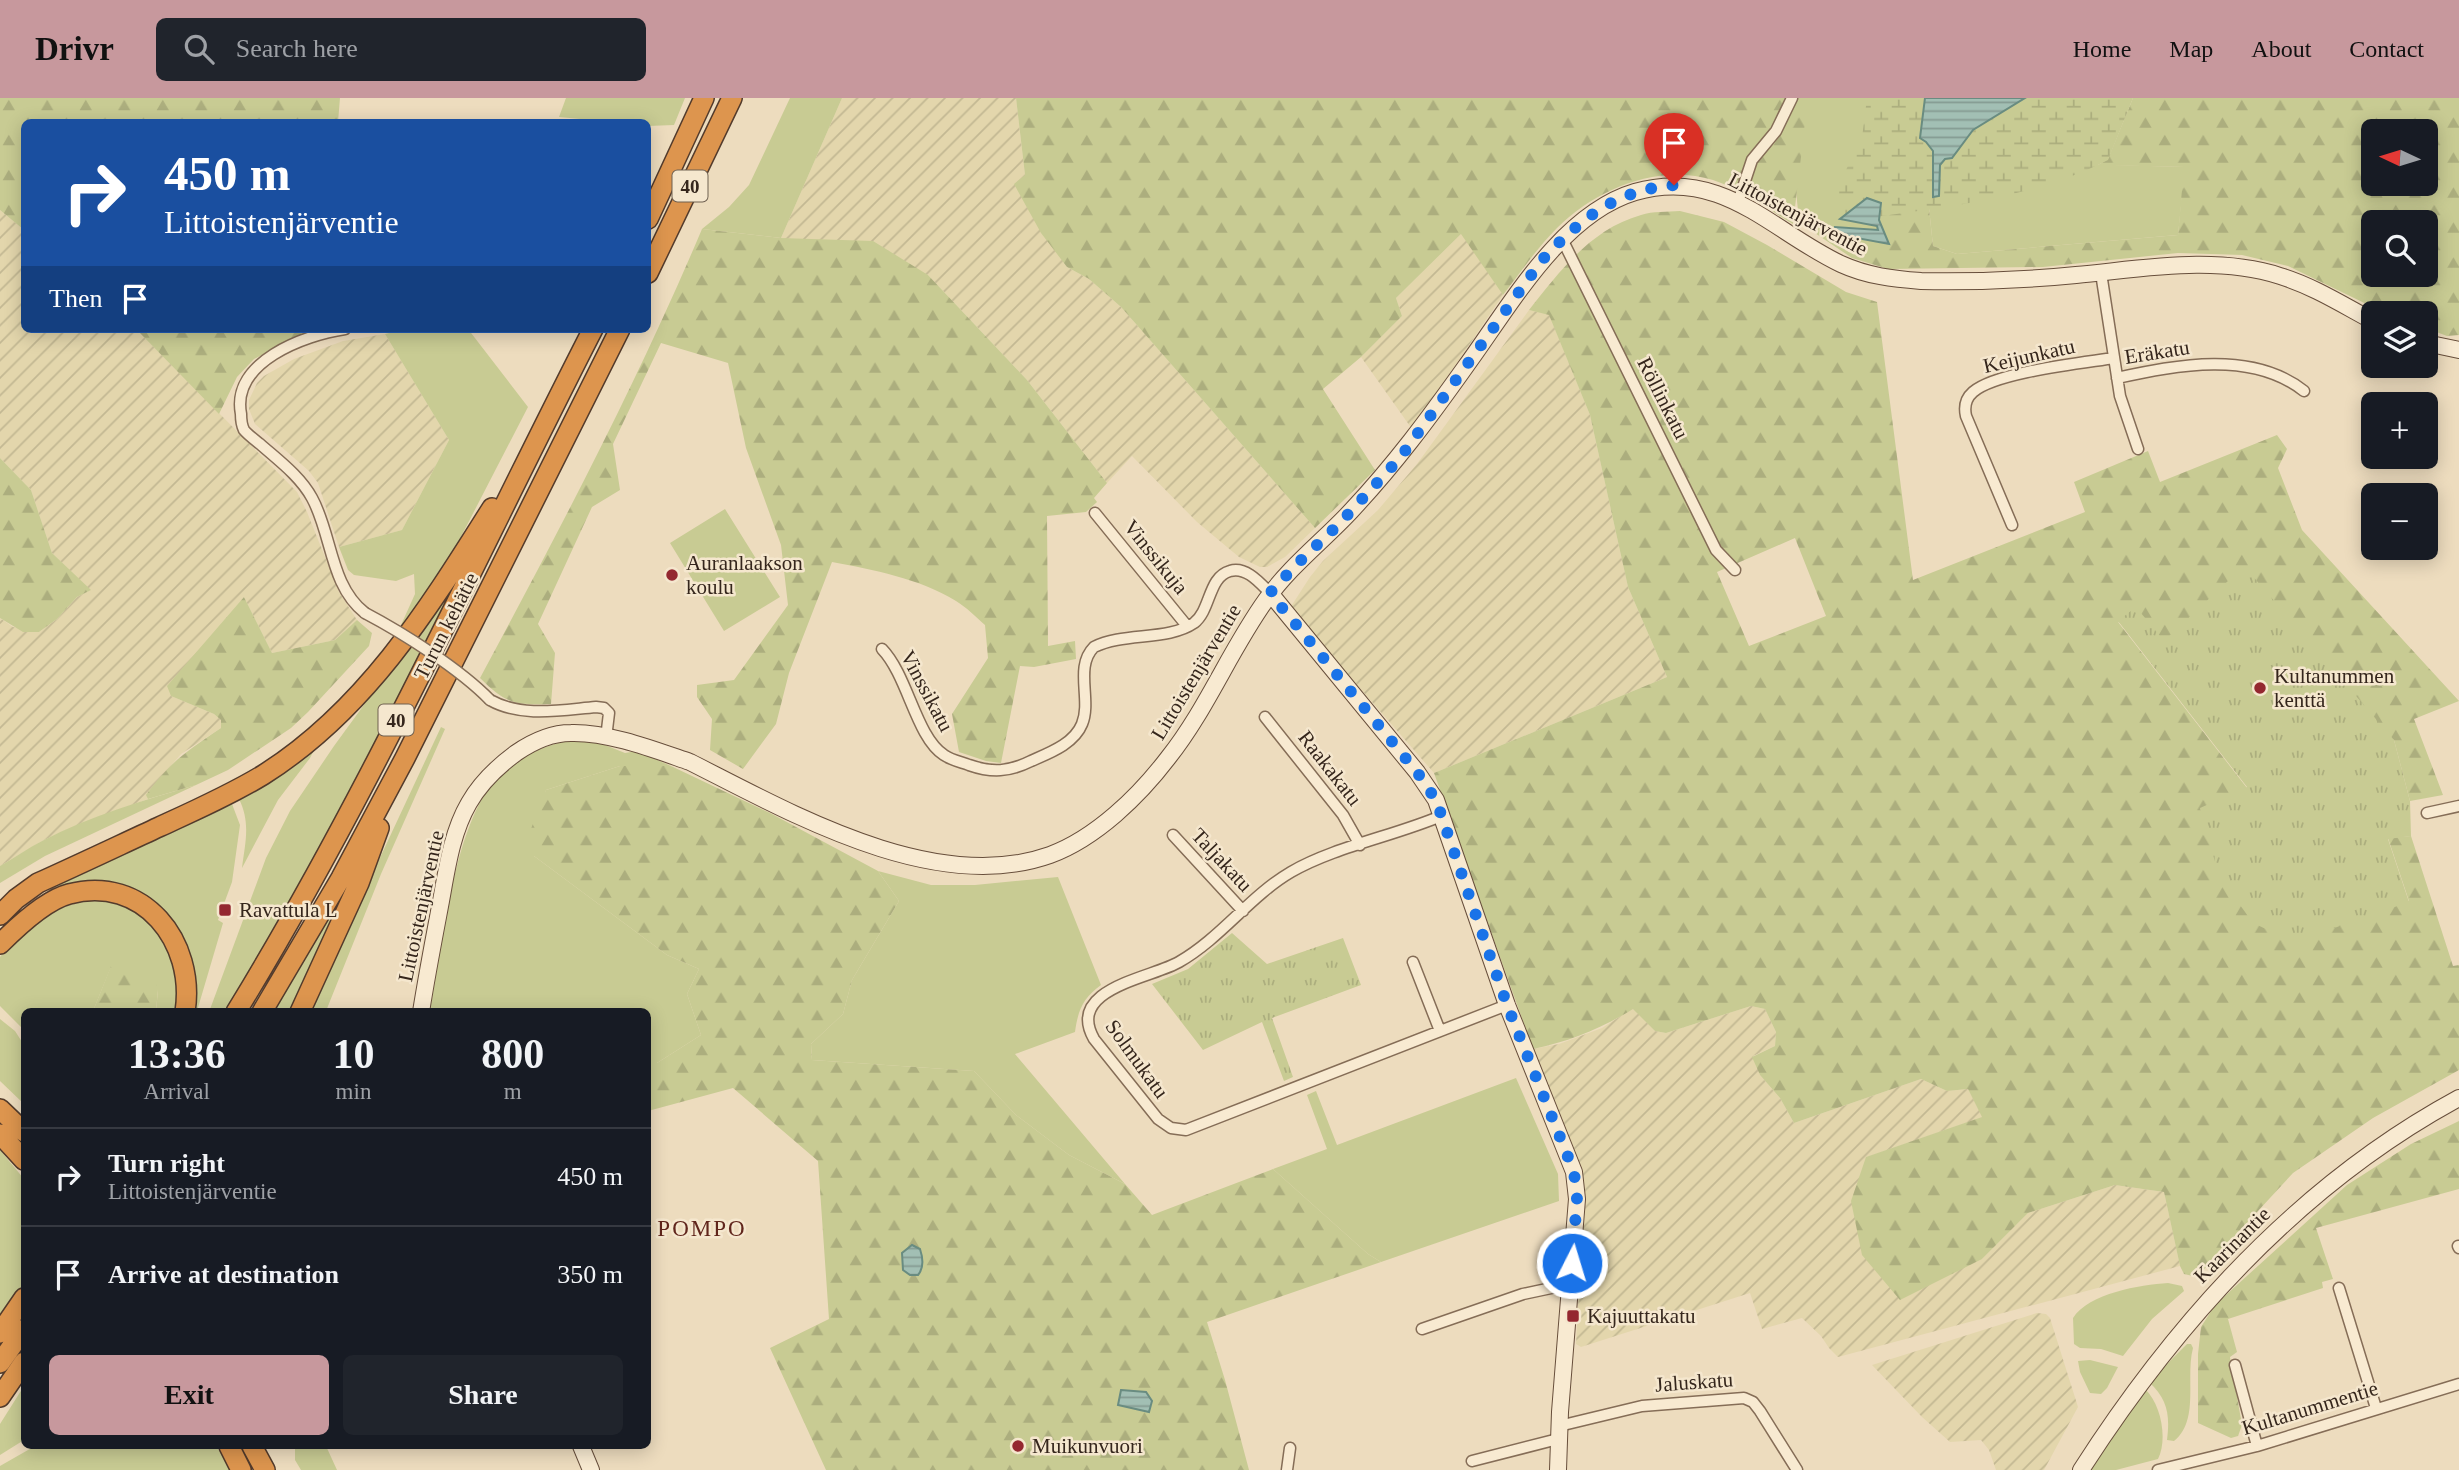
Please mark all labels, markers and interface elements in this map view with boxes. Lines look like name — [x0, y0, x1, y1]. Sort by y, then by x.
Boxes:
search box — [156, 18, 646, 81]
icon: search — [180, 30, 218, 68]
text: Drivr — [35, 31, 114, 67]
text: Search here — [236, 34, 358, 63]
text: Home — [2073, 36, 2131, 62]
text: Map — [2169, 36, 2213, 62]
text: About — [2251, 36, 2311, 62]
text: Contact — [2349, 36, 2424, 62]
pin — [1644, 113, 1704, 185]
north arrow — [2361, 119, 2438, 196]
map controls — [2361, 119, 2438, 560]
icon: arrive — [1655, 124, 1693, 162]
text: 450 m — [164, 146, 291, 201]
icon: right — [49, 147, 140, 238]
street label: Littoistenjärventie — [1724, 167, 1872, 261]
road number: 40 — [672, 170, 708, 202]
text: Littoistenjärventie — [164, 204, 399, 240]
button: search — [2361, 210, 2438, 287]
icon: arrive — [116, 280, 154, 318]
text: Then — [49, 284, 102, 313]
button: layers — [2361, 301, 2438, 378]
street label: Keijunkatu — [1981, 334, 2078, 378]
street label: Eräkatu — [2123, 335, 2192, 369]
street label: Röllinkatu — [1632, 353, 1694, 443]
button: + — [2361, 392, 2438, 469]
button: − — [2361, 483, 2438, 560]
street label: Vinssikuja — [1119, 515, 1194, 599]
place label: Auranlaakson koulu — [686, 551, 803, 599]
marker: Auranlaakson koulu — [664, 567, 680, 583]
street label: Turun kehätie — [409, 569, 483, 683]
street label: Littoistenjärventie — [1146, 600, 1246, 744]
street label: Vinssikatu — [896, 646, 959, 736]
place label: Kultanummen kenttä — [2274, 664, 2395, 712]
marker: Kultanummen kenttä — [2252, 680, 2268, 696]
road number: 40 — [378, 705, 414, 736]
street label: Raakakatu — [1293, 726, 1367, 811]
street label: Taljakatu — [1187, 823, 1258, 897]
street label: Littoistenjärventie — [393, 828, 449, 984]
place label: Ravattula L — [239, 898, 338, 922]
marker: Ravattula L — [217, 902, 233, 918]
street label: Solmukatu — [1101, 1015, 1174, 1103]
text: 13:36 — [128, 1031, 226, 1077]
text: 10 — [333, 1031, 375, 1077]
text: 800 — [481, 1031, 544, 1077]
text: Arrival — [144, 1079, 210, 1104]
text: min — [336, 1079, 371, 1104]
text: m — [504, 1079, 522, 1104]
text: Turn right — [108, 1149, 225, 1178]
icon: right — [49, 1158, 87, 1196]
text: 450 m — [557, 1162, 623, 1191]
text: Littoistenjärventie — [108, 1179, 277, 1204]
street label: Kaarinantie — [2189, 1202, 2275, 1288]
district label: POMPO — [657, 1216, 747, 1241]
position arrow — [1535, 1226, 1609, 1300]
icon: arrive — [49, 1256, 87, 1294]
text: Arrive at destination — [108, 1260, 339, 1289]
text: 350 m — [557, 1260, 623, 1289]
place label: Kajuuttakatu — [1587, 1304, 1696, 1328]
marker: Kajuuttakatu — [1565, 1308, 1581, 1324]
button: Exit — [49, 1355, 329, 1435]
button: Share — [343, 1355, 623, 1435]
street label: Jaluskatu — [1654, 1367, 1734, 1397]
street label: Kultanummentie — [2239, 1376, 2381, 1440]
place label: Muikunvuori — [1032, 1434, 1143, 1458]
marker: Muikunvuori — [1010, 1438, 1026, 1454]

